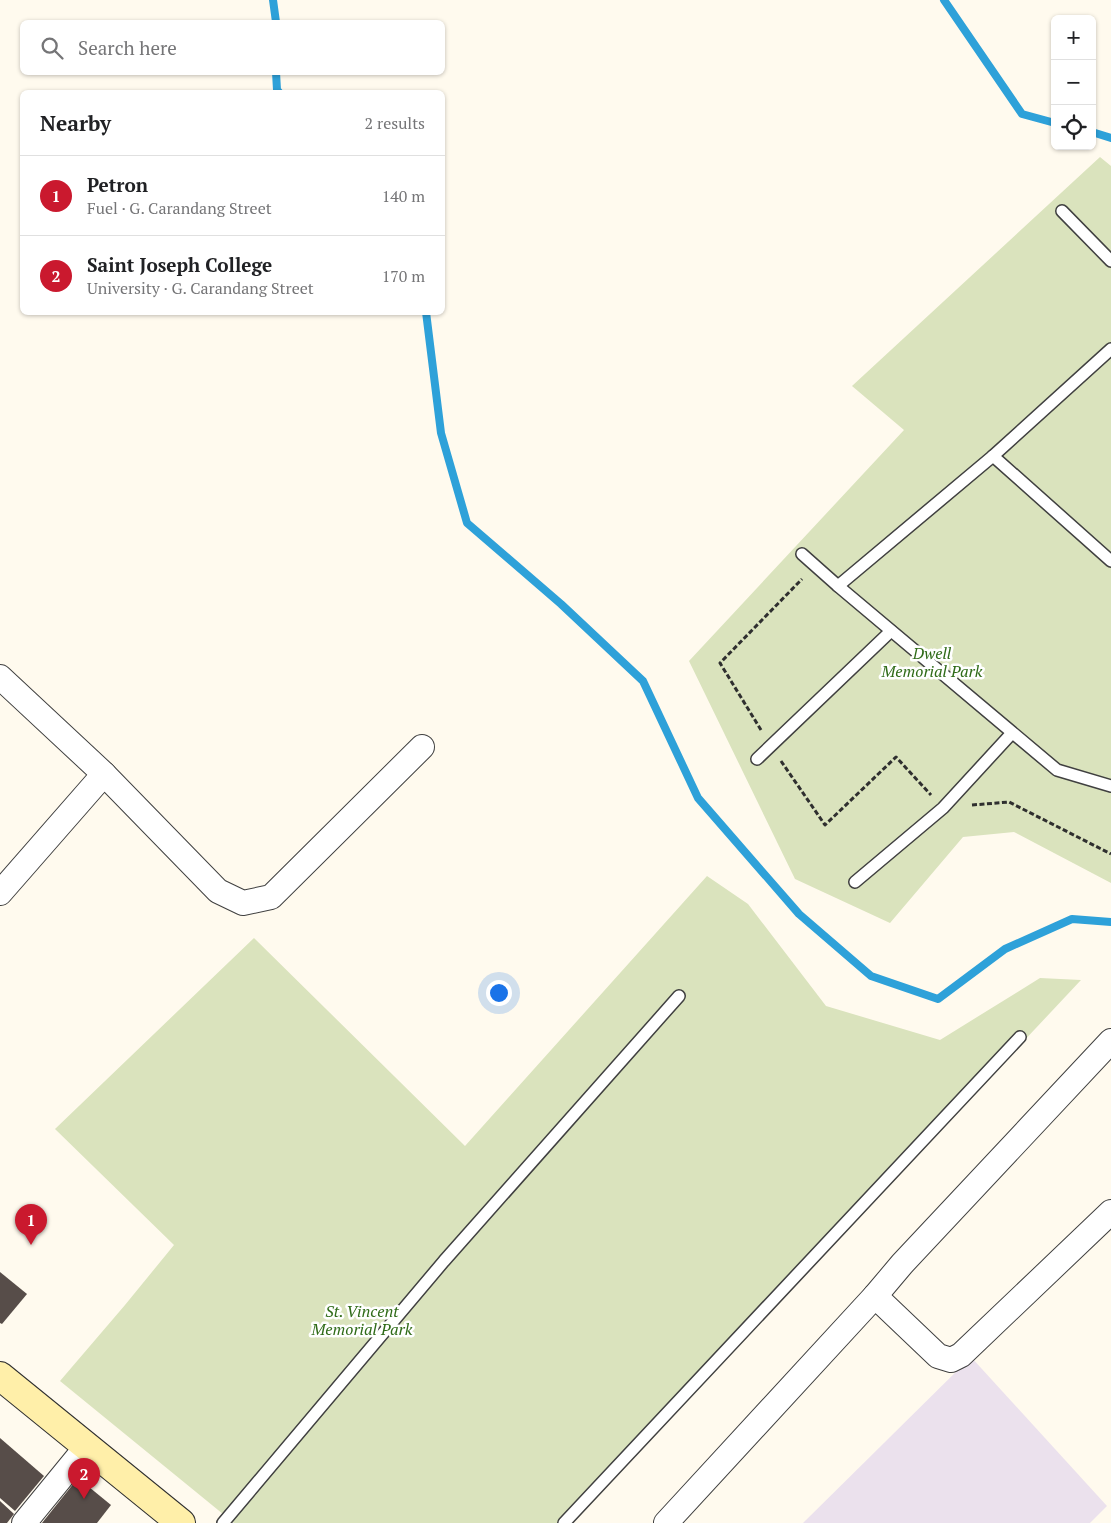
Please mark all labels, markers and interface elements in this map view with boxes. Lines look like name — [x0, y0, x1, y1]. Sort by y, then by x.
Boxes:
map controls — [1051, 15, 1096, 150]
button: + — [1051, 15, 1096, 60]
search box — [20, 20, 445, 75]
icon: search — [38, 34, 66, 62]
text: Search here — [78, 35, 177, 60]
button: − — [1051, 60, 1096, 105]
button: locate — [1051, 105, 1096, 150]
text: Nearby — [40, 109, 111, 137]
text: 2 results — [365, 112, 425, 134]
text: Petron — [87, 172, 148, 197]
text: 1 — [51, 185, 61, 207]
text: 140 m — [382, 185, 425, 207]
text: Fuel · G. Carandang Street — [87, 197, 272, 219]
text: Saint Joseph College — [87, 252, 272, 277]
text: 2 — [51, 265, 61, 287]
text: 170 m — [382, 265, 425, 287]
text: University · G. Carandang Street — [87, 277, 314, 299]
park label: Dwell Memorial Park — [881, 642, 983, 682]
your location — [486, 980, 512, 1006]
pin: 1 — [15, 1204, 47, 1245]
park label: St. Vincent Memorial Park — [311, 1300, 413, 1340]
pin: 2 — [68, 1458, 100, 1499]

